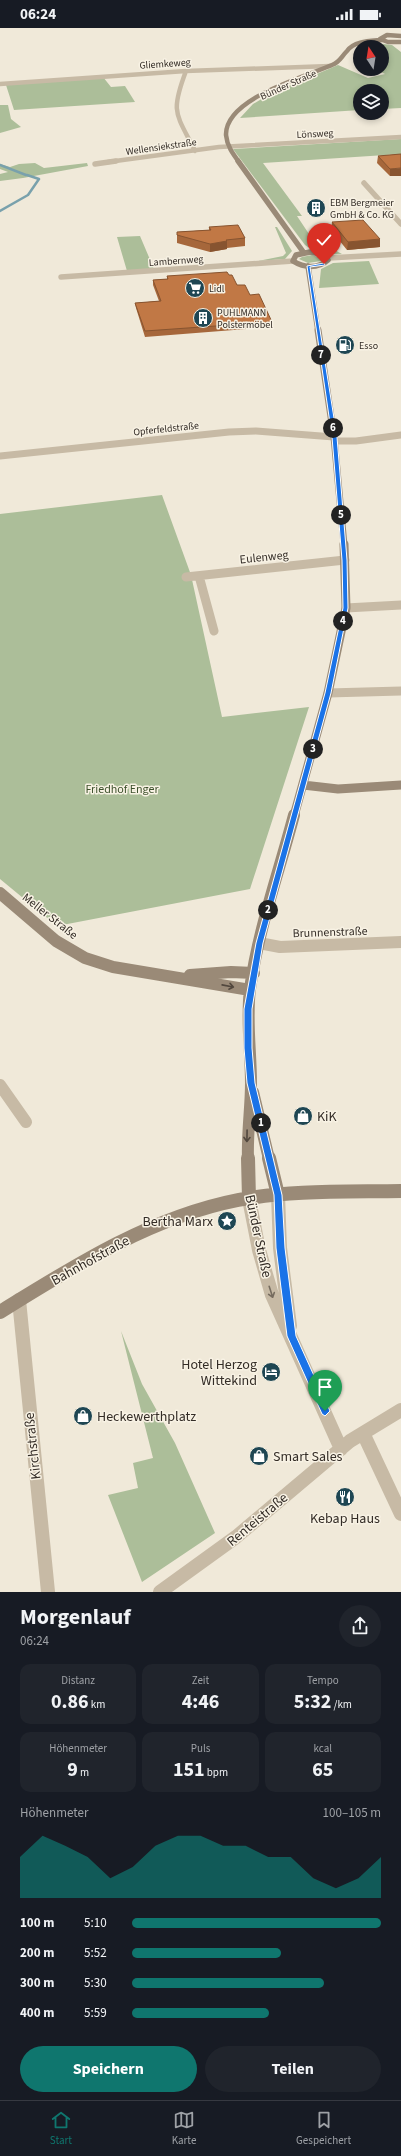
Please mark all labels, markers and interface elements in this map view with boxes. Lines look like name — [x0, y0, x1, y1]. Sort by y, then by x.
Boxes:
text: 06:24 — [20, 4, 56, 25]
north arrow — [353, 40, 389, 76]
map controls — [353, 40, 389, 120]
street label: Gliemkeweg — [139, 55, 191, 73]
street label: Bünder Straße — [258, 66, 319, 104]
button: layers — [353, 84, 389, 120]
street label: Lönsweg — [296, 126, 334, 142]
street label: Wellensiekstraße — [125, 135, 197, 159]
place label: EBM Bergmeier GmbH & Co. KG — [330, 196, 394, 222]
building icon: EBM Bergmeier GmbH & Co. KG — [305, 197, 327, 219]
pin — [307, 223, 341, 264]
icon: check — [313, 229, 335, 251]
street label: Lambernweg — [148, 252, 204, 270]
supermarket icon: Lidl — [184, 277, 206, 299]
place label: Lidl — [209, 282, 225, 296]
place label: PUHLMANN Polstermöbel — [217, 306, 273, 332]
building icon: PUHLMANN Polstermöbel — [192, 307, 214, 329]
fuel station icon: Esso — [334, 334, 356, 356]
place label: Esso — [359, 339, 378, 353]
pin: 7 — [311, 345, 331, 365]
text: 7 — [318, 347, 324, 362]
pin: 6 — [323, 418, 343, 438]
street label: Opferfeldstraße — [133, 419, 200, 439]
text: 6 — [330, 420, 336, 435]
pin: 5 — [331, 505, 351, 525]
text: 5 — [338, 507, 344, 522]
street label: Eulenweg — [239, 546, 289, 569]
pin: 4 — [333, 611, 353, 631]
text: 4 — [340, 613, 346, 628]
pin: 3 — [303, 739, 323, 759]
text: 3 — [310, 741, 316, 756]
park label: Friedhof Enger — [85, 781, 159, 798]
street label: Meller Straße — [18, 889, 81, 944]
pin: 2 — [258, 900, 278, 920]
text: 2 — [265, 902, 271, 917]
street label: Brunnenstraße — [292, 923, 368, 942]
one-way arrow — [221, 982, 234, 990]
shop icon: KiK — [292, 1105, 314, 1127]
place label: KiK — [317, 1107, 338, 1127]
pin: 1 — [251, 1113, 271, 1133]
text: 1 — [258, 1115, 264, 1130]
one-way arrow — [243, 1129, 251, 1142]
street label: Bünder Straße — [239, 1193, 277, 1280]
place icon: Bertha Marx — [216, 1210, 238, 1232]
place label: Bertha Marx — [142, 1212, 214, 1232]
street label: Bahnhofstraße — [48, 1231, 133, 1291]
one-way arrow — [268, 1285, 276, 1297]
place label: Hotel Herzog Wittekind — [181, 1355, 257, 1391]
hotel icon: Hotel Herzog Wittekind — [260, 1361, 282, 1383]
pin — [308, 1370, 342, 1411]
icon: arrive — [314, 1376, 336, 1398]
shop icon: Heckewerthplatz — [72, 1405, 94, 1427]
place label: Heckewerthplatz — [97, 1407, 196, 1427]
street label: Kirchstraße — [20, 1411, 46, 1480]
shop icon: Smart Sales — [248, 1445, 270, 1467]
place label: Smart Sales — [273, 1447, 343, 1467]
restaurant icon: Kebap Haus — [334, 1486, 356, 1508]
street label: Renteistraße — [223, 1488, 293, 1551]
place label: Kebap Haus — [310, 1509, 380, 1529]
text: Morgenlauf — [20, 1601, 131, 1633]
button: share — [339, 1605, 381, 1647]
text: 06:24 — [20, 1632, 49, 1650]
text: Distanz — [61, 1673, 95, 1688]
text: Zeit — [192, 1673, 209, 1688]
text: Tempo — [307, 1673, 339, 1688]
text: 0.86 — [51, 1688, 89, 1716]
text: 4:46 — [182, 1688, 219, 1716]
text: 5:32 — [294, 1688, 331, 1716]
text: km — [89, 1697, 105, 1712]
text: /km — [331, 1697, 352, 1712]
text: Höhenmeter — [49, 1741, 107, 1756]
text: Puls — [191, 1741, 210, 1756]
text: kcal — [314, 1741, 332, 1756]
text: 9 — [67, 1756, 78, 1784]
text: 151 — [173, 1756, 205, 1784]
text: 65 — [312, 1756, 333, 1784]
text: m — [78, 1765, 89, 1780]
text: bpm — [205, 1765, 228, 1780]
text: Höhenmeter — [20, 1804, 88, 1822]
text: 100–105 m — [323, 1804, 381, 1822]
text: 100 m — [20, 1914, 54, 1932]
text: 5:10 — [84, 1914, 107, 1932]
text: 200 m — [20, 1944, 54, 1962]
text: 5:52 — [84, 1944, 107, 1962]
text: 300 m — [20, 1974, 54, 1992]
text: 5:30 — [84, 1974, 107, 1992]
text: 400 m — [20, 2004, 54, 2022]
text: 5:59 — [84, 2004, 107, 2022]
button: Speichern — [20, 2046, 197, 2092]
button: Teilen — [205, 2046, 381, 2092]
tab: Start — [50, 2109, 72, 2148]
tab: Karte — [172, 2109, 196, 2148]
tab: Gespeichert — [296, 2109, 351, 2148]

